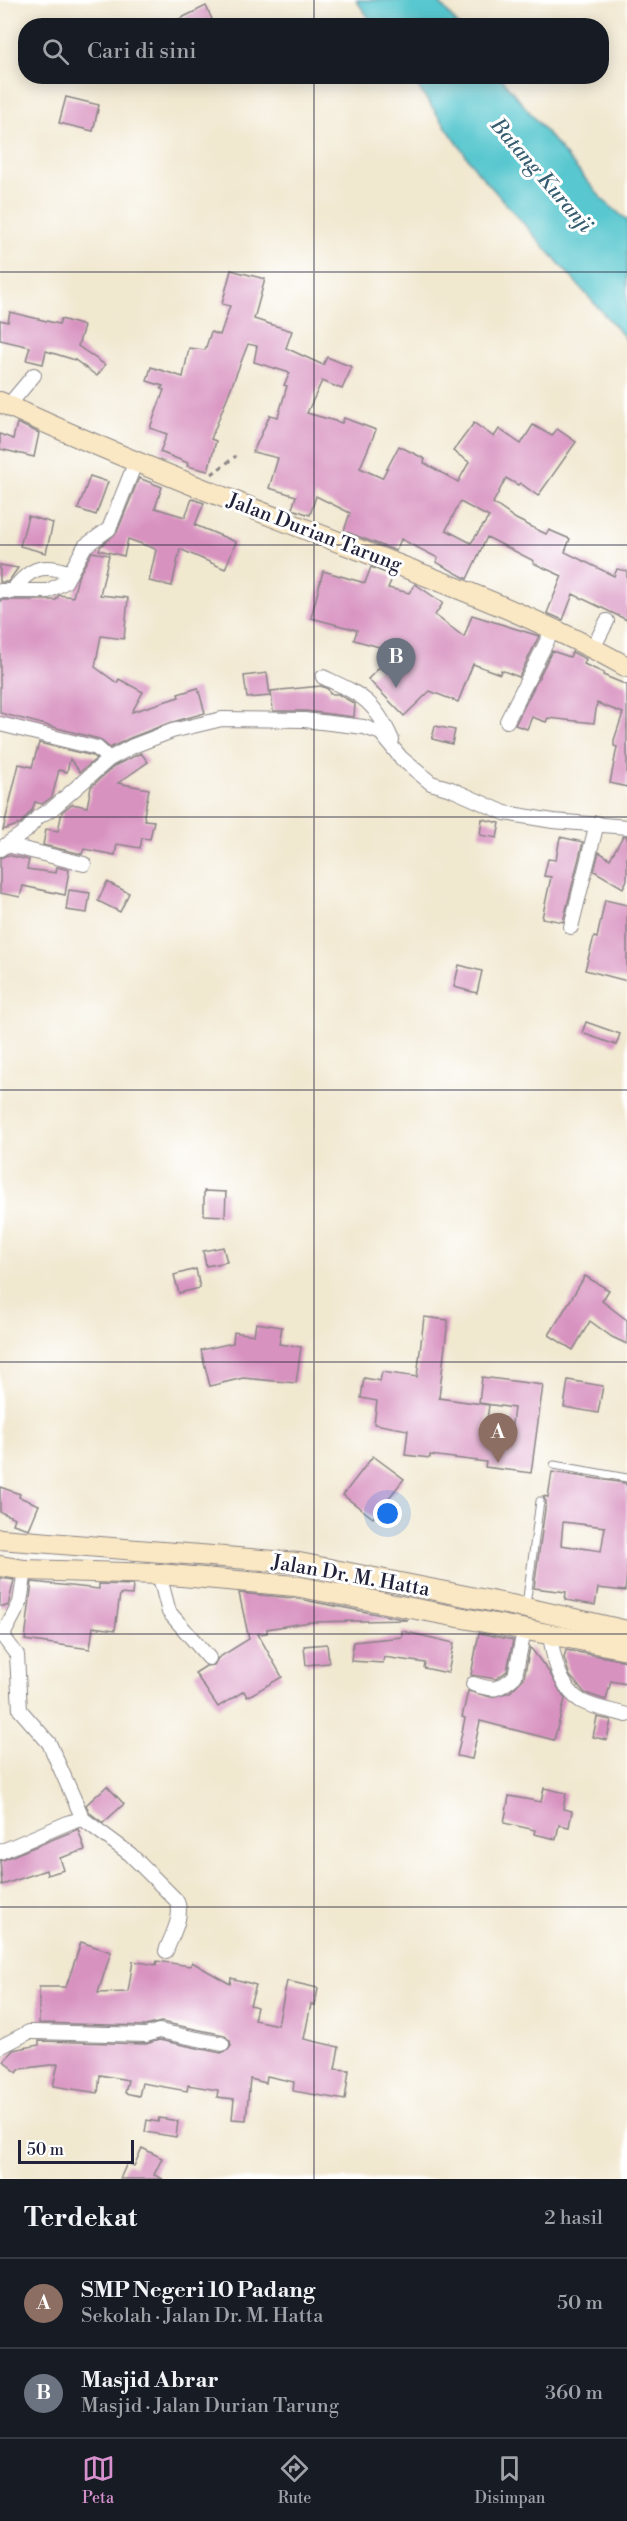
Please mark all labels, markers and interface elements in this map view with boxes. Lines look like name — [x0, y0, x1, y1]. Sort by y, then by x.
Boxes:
search box — [18, 18, 609, 84]
icon: search — [39, 35, 72, 68]
text: Cari di sini — [87, 38, 197, 65]
water label: Batang Kuranji — [484, 112, 598, 239]
street label: Jalan Durian Tarung — [223, 488, 406, 579]
pin: B — [376, 638, 416, 688]
pin: A — [478, 1414, 518, 1463]
your location — [373, 1499, 402, 1528]
street label: Jalan Dr. M. Hatta — [269, 1550, 432, 1603]
scale bar — [18, 2137, 134, 2164]
text: 50 m — [27, 2140, 64, 2160]
text: Terdekat — [24, 2202, 137, 2234]
text: 2 hasil — [544, 2206, 603, 2231]
text: SMP Negeri 10 Padang — [81, 2277, 315, 2304]
text: A — [36, 2291, 51, 2316]
text: 50 m — [557, 2291, 603, 2316]
text: Sekolah · Jalan Dr. M. Hatta — [81, 2304, 323, 2329]
text: Masjid Abrar — [81, 2367, 219, 2394]
text: B — [36, 2381, 51, 2406]
text: 360 m — [545, 2381, 603, 2406]
text: Masjid · Jalan Durian Tarung — [81, 2394, 339, 2419]
tab: Peta — [82, 2452, 115, 2508]
tab: Rute — [278, 2452, 311, 2508]
tab: Disimpan — [475, 2452, 545, 2508]

